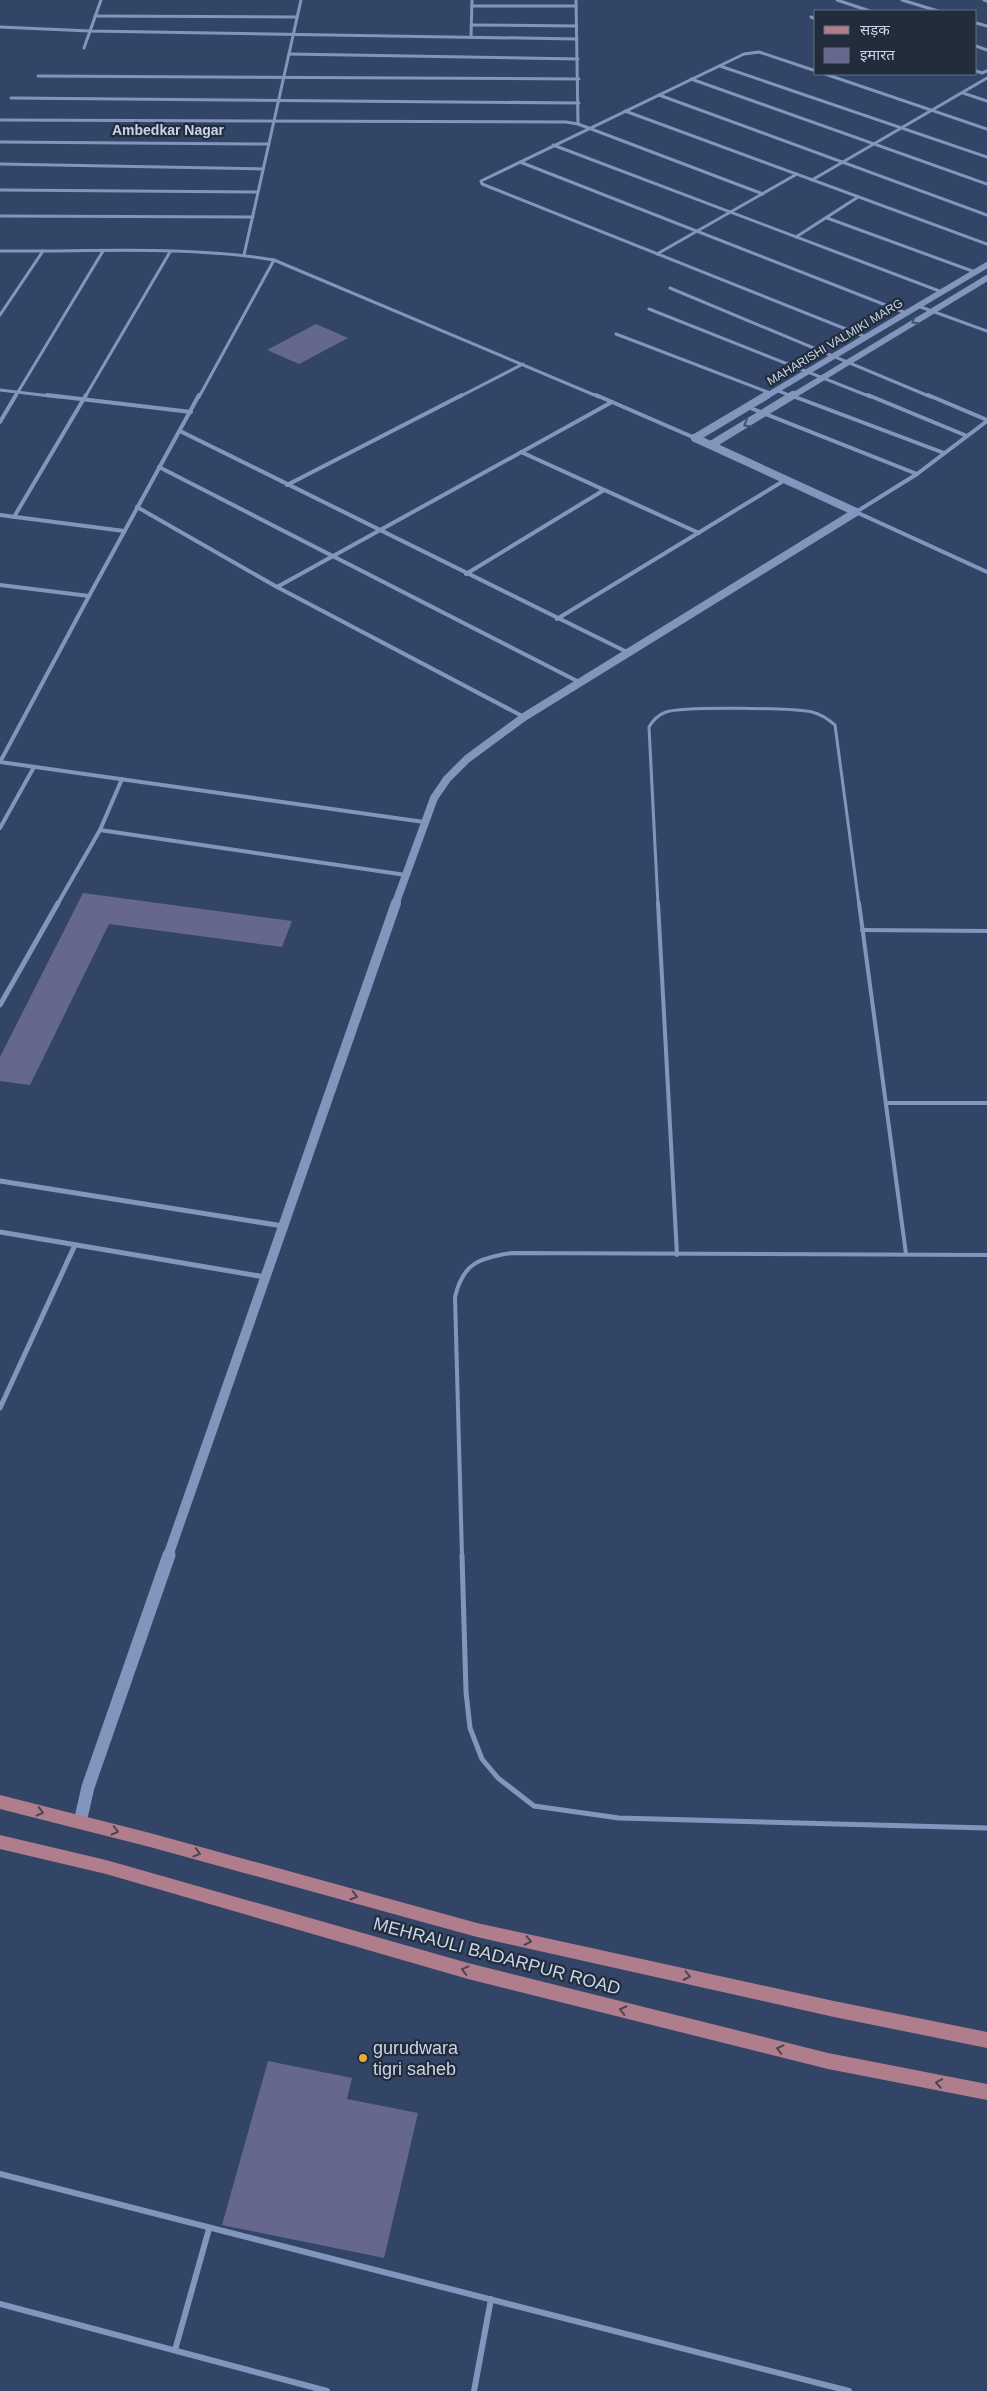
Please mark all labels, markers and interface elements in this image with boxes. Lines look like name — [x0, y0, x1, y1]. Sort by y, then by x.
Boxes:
legend — [814, 10, 977, 75]
text: सड़क — [860, 21, 890, 38]
text: इमारत — [860, 46, 895, 63]
district label: Ambedkar Nagar — [112, 122, 225, 138]
street label: MAHARISHI VALMIKI MARG — [765, 296, 905, 388]
one-way arrow — [912, 315, 921, 325]
one-way arrow — [743, 417, 752, 427]
one-way arrow — [35, 1806, 44, 1817]
one-way arrow — [110, 1825, 118, 1835]
one-way arrow — [193, 1847, 201, 1857]
one-way arrow — [349, 1890, 358, 1901]
street label: MEHRAULI BADARPUR ROAD — [371, 1913, 623, 1999]
one-way arrow — [523, 1936, 532, 1946]
one-way arrow — [461, 1966, 470, 1976]
one-way arrow — [682, 1971, 691, 1981]
one-way arrow — [618, 2005, 627, 2016]
place label: gurudwara tigri saheb — [373, 2038, 459, 2079]
one-way arrow — [776, 2044, 785, 2055]
marker: gurudwara tigri saheb — [357, 2052, 369, 2064]
one-way arrow — [935, 2078, 944, 2088]

